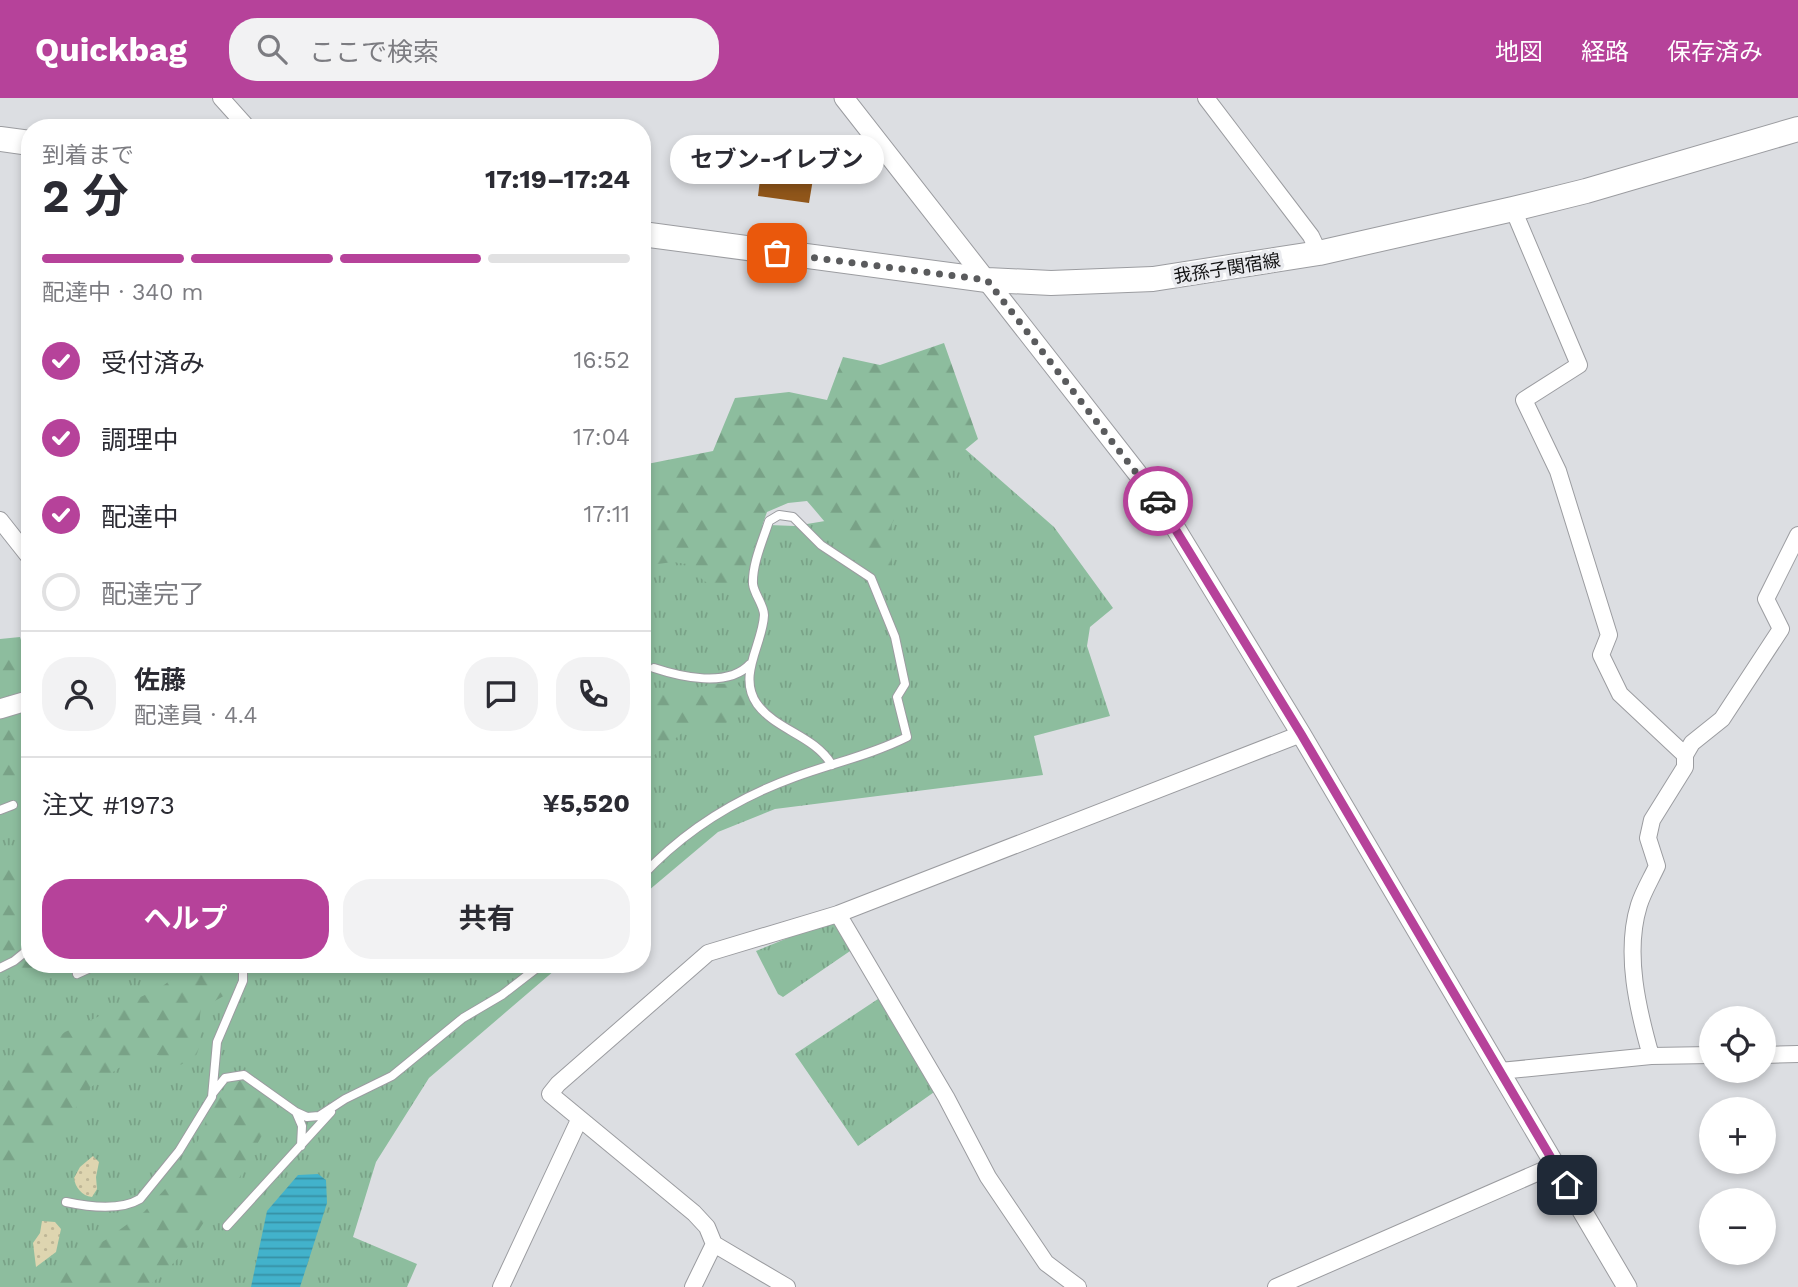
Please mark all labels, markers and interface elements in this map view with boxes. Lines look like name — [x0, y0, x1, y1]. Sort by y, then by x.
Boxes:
search box — [229, 18, 719, 81]
text: Quickbag — [35, 30, 187, 69]
icon: search — [253, 30, 291, 68]
text: ここで検索 — [309, 37, 439, 67]
text: 地図 — [1495, 38, 1543, 66]
text: 経路 — [1581, 38, 1629, 66]
text: 保存済み — [1667, 38, 1763, 66]
callout: セブン-イレブン — [670, 134, 884, 183]
text: 到着まで — [42, 142, 134, 169]
text: セブン-イレブン — [690, 146, 864, 173]
text: 17:19–17:24 — [485, 164, 630, 194]
text: 2 分 — [42, 169, 129, 223]
pin — [747, 223, 807, 283]
icon: bag — [758, 234, 796, 272]
street label: 我孫子関宿線 — [1172, 249, 1282, 287]
text: 配達中 · 340 m — [42, 279, 203, 306]
icon: check — [42, 342, 80, 380]
text: 16:52 — [573, 347, 630, 374]
text: 受付済み — [101, 348, 205, 378]
icon: check — [42, 419, 80, 457]
text: 17:04 — [573, 424, 630, 451]
text: 調理中 — [101, 425, 179, 455]
courier — [1123, 466, 1193, 536]
icon: car — [1139, 482, 1177, 520]
icon: check — [42, 496, 80, 534]
text: 17:11 — [583, 501, 630, 528]
text: 配達中 — [101, 502, 179, 532]
text: 配達完了 — [101, 579, 205, 609]
button: person — [42, 657, 116, 731]
button: chat — [464, 657, 538, 731]
button: phone — [556, 657, 630, 731]
text: 佐藤 — [134, 665, 186, 695]
text: 配達員 · 4.4 — [134, 702, 258, 729]
text: ¥5,520 — [543, 788, 630, 818]
text: 注文 #1973 — [42, 790, 175, 820]
button: ヘルプ — [42, 879, 329, 959]
button: 共有 — [343, 879, 630, 959]
map controls — [1699, 1006, 1776, 1265]
button: locate — [1699, 1006, 1776, 1083]
button: + — [1699, 1097, 1776, 1174]
pin — [1537, 1155, 1597, 1215]
icon: home — [1548, 1166, 1586, 1204]
button: − — [1699, 1188, 1776, 1265]

